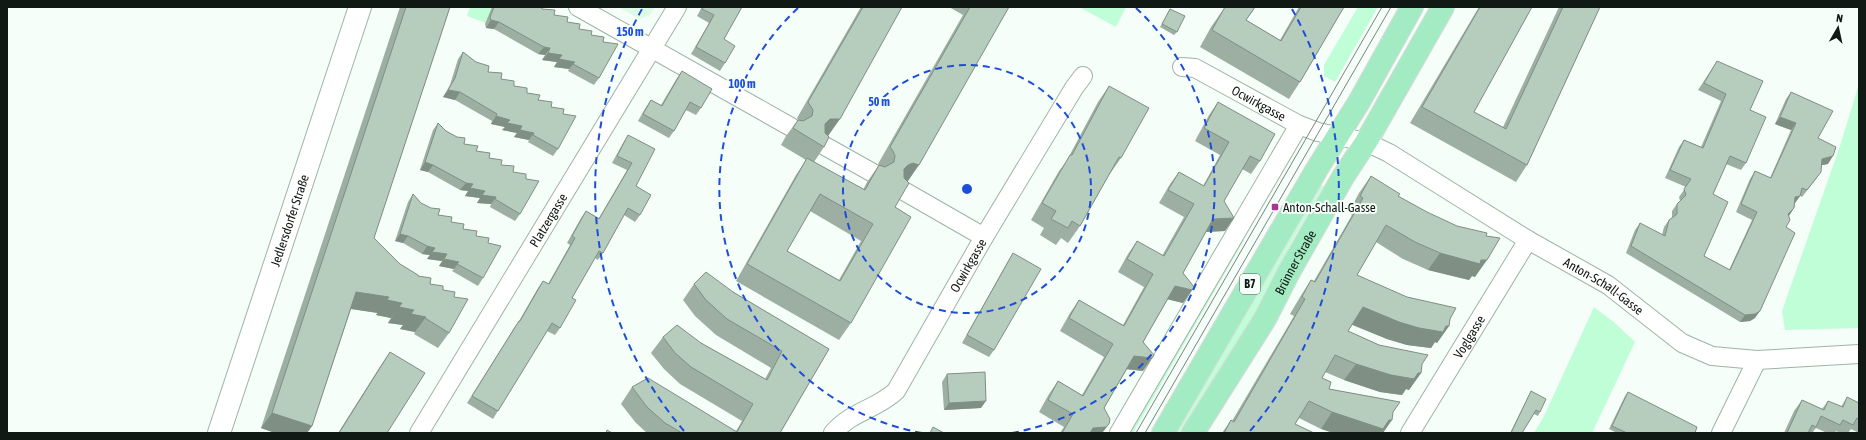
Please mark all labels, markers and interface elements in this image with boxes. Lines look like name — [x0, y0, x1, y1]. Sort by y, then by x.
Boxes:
north arrow — [1818, 8, 1858, 48]
text: N — [1835, 12, 1844, 25]
text: 150 m — [616, 25, 644, 39]
text: 100 m — [728, 77, 756, 91]
street label: Ocwirkgasse — [1229, 82, 1289, 124]
text: 50 m — [868, 95, 890, 109]
street label: Jedlersdorfer Straße — [267, 172, 312, 268]
centre of rings — [960, 182, 974, 196]
street label: Platzergasse — [526, 190, 570, 250]
place label: Anton-Schall-Gasse — [1283, 200, 1376, 215]
marker: Anton-Schall-Gasse — [1270, 202, 1280, 212]
street label: Brünner Straße — [1271, 227, 1319, 297]
street label: Ocwirkgasse — [947, 236, 989, 295]
street label: Anton-Schall-Gasse — [1561, 254, 1647, 318]
road number: B7 — [1240, 274, 1260, 294]
street label: Voglgasse — [1450, 312, 1488, 361]

